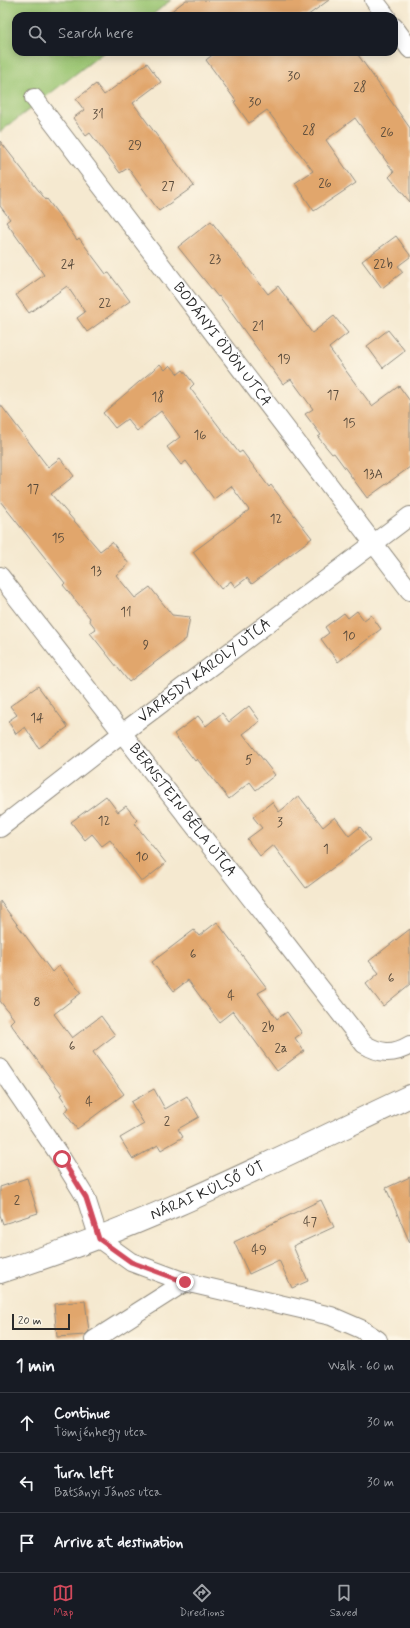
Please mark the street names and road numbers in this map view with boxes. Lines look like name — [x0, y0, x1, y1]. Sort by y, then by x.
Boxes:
street label: BODÁNYI ÖDÖN UTCA — [168, 278, 276, 411]
street label: VARASDY KÁROLY UTCA — [134, 614, 275, 728]
street label: BERNSTEIN BÉLA UTCA — [124, 739, 241, 881]
street label: NÁRAI KÜLSŐ ÚT — [147, 1156, 268, 1225]

